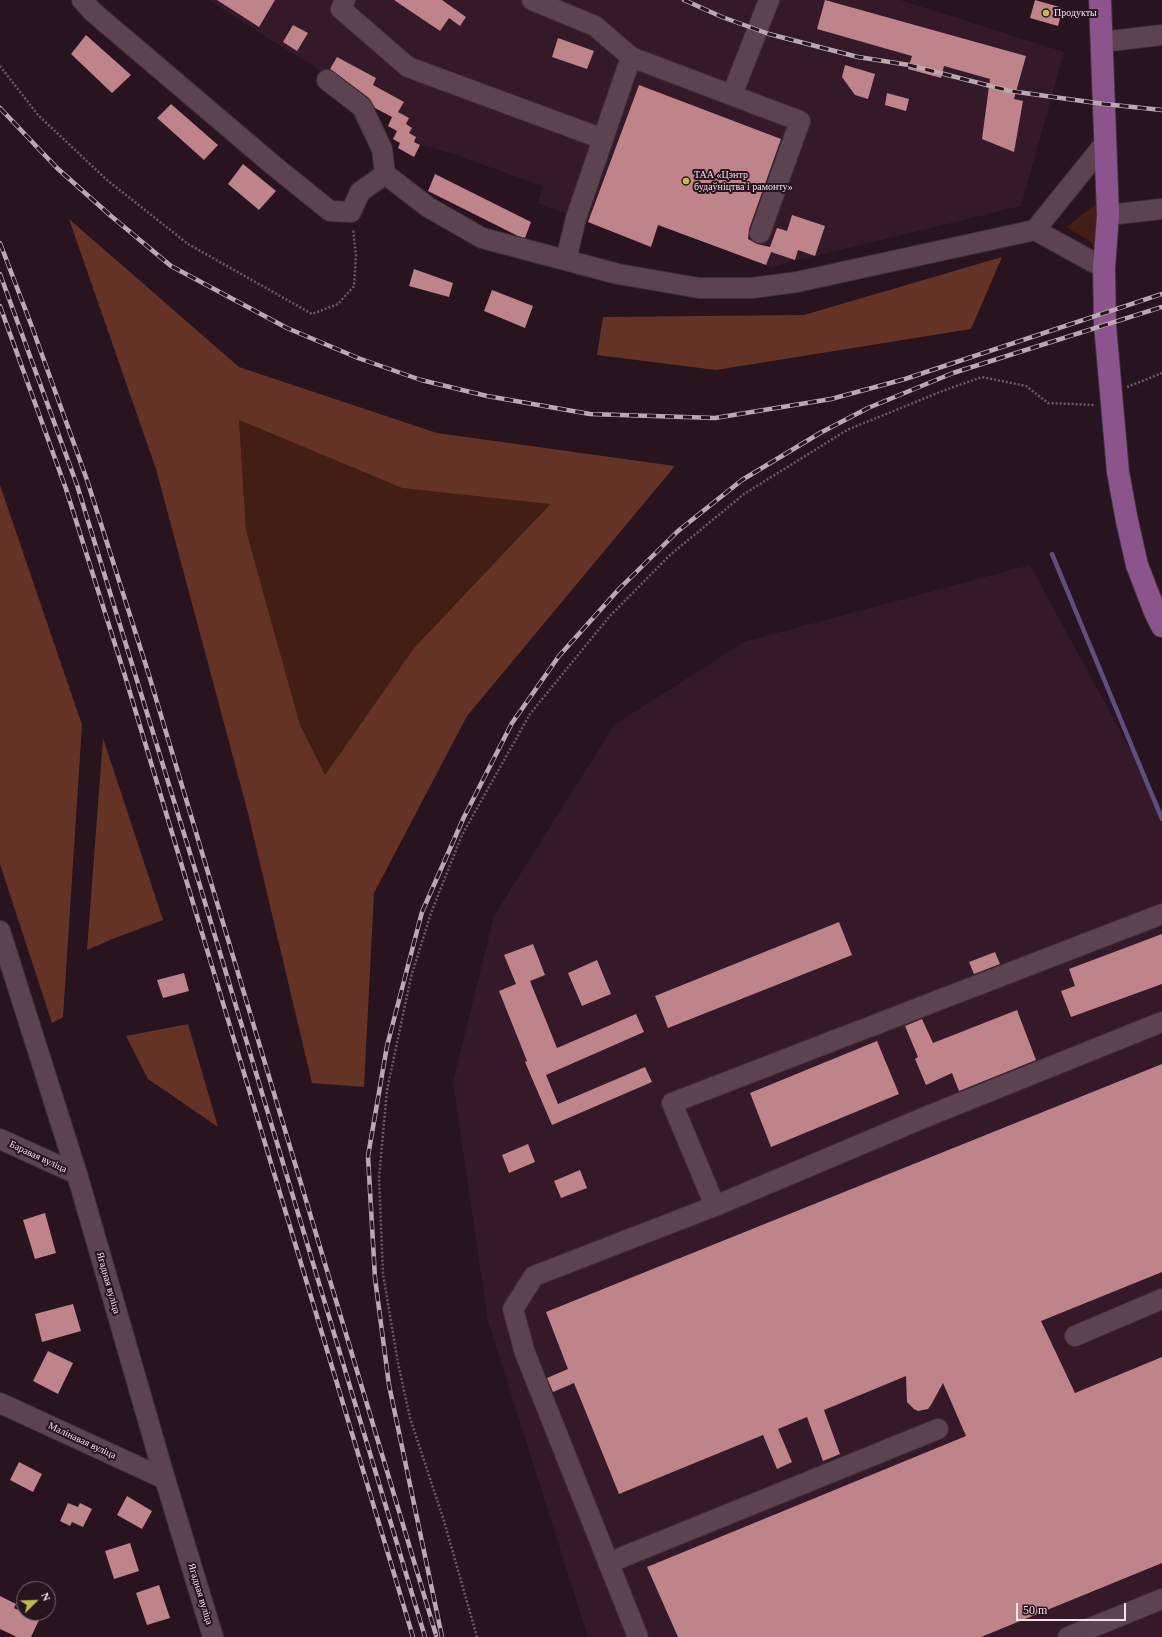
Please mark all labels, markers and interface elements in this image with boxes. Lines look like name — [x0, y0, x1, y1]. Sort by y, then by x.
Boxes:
place label: Продукты — [1054, 7, 1097, 19]
marker: Продукты — [1041, 8, 1051, 18]
place label: ТАА «Цэнтр будаўніцтва і рамонту» — [694, 169, 793, 192]
marker: ТАА «Цэнтр будаўніцтва і рамонту» — [681, 176, 691, 186]
street label: Баравая вуліца — [7, 1138, 69, 1176]
street label: Ягадная вуліца — [93, 1251, 123, 1315]
street label: Малінавая вуліца — [46, 1420, 118, 1462]
street label: Ягадная вуліца — [185, 1562, 215, 1626]
north arrow — [16, 1581, 56, 1621]
text: N — [39, 1591, 53, 1603]
scale bar — [1018, 1595, 1128, 1621]
text: 50 m — [1023, 1603, 1047, 1617]

